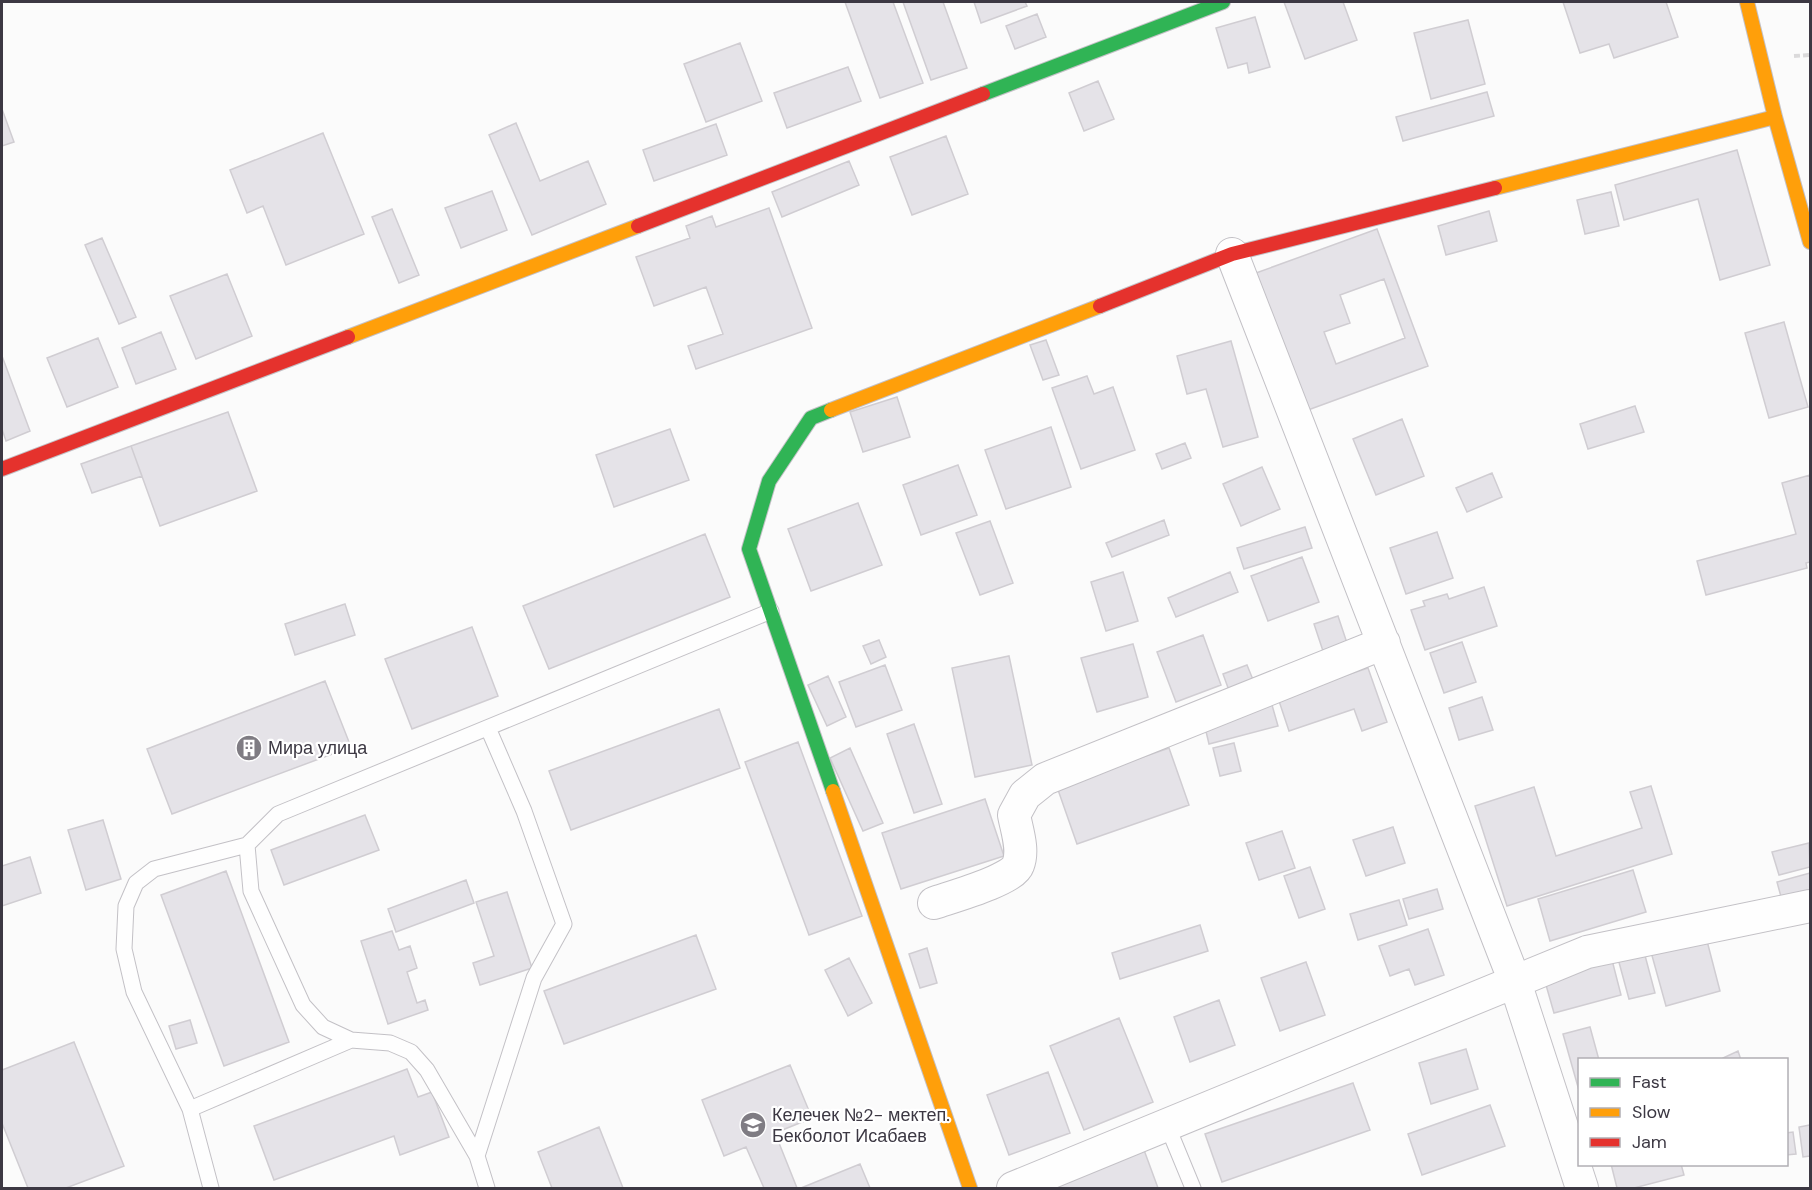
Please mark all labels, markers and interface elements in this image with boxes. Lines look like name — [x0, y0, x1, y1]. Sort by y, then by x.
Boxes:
building icon: Мира улица — [234, 733, 264, 763]
place label: Мира улица — [268, 736, 368, 760]
legend — [1578, 1058, 1788, 1166]
text: Fast — [1632, 1070, 1667, 1094]
text: Slow — [1632, 1100, 1671, 1124]
place label: Келечек №2- мектеп. Бекболот Исабаев — [772, 1103, 950, 1148]
school or university icon: Келечек №2- мектеп. Бекболот Исабаев — [738, 1110, 768, 1140]
text: Jam — [1632, 1130, 1667, 1154]

